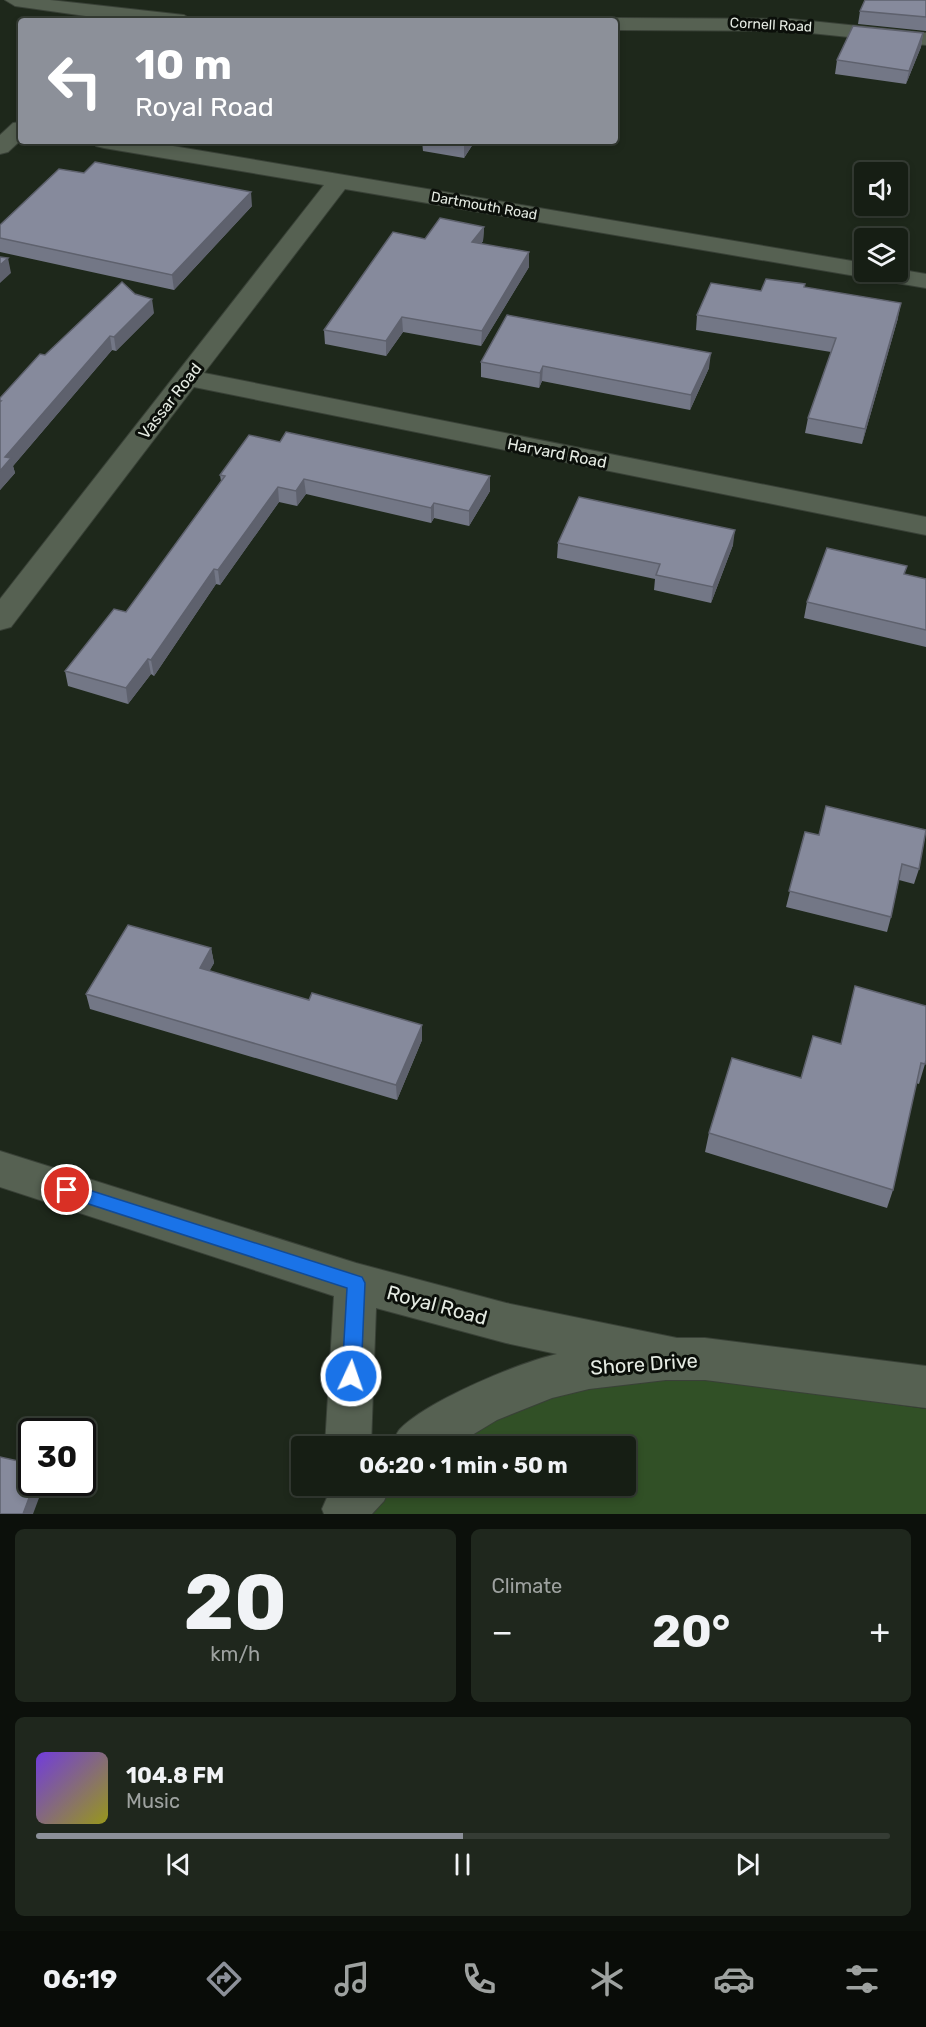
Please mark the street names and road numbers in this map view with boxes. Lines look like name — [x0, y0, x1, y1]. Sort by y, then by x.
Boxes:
street label: Cornell Road — [729, 14, 813, 36]
street label: Dartmouth Road — [429, 188, 539, 224]
street label: Vassar Road — [134, 359, 206, 443]
street label: Harvard Road — [506, 434, 608, 472]
street label: Royal Road — [384, 1280, 490, 1330]
street label: Shore Drive — [589, 1348, 699, 1380]

